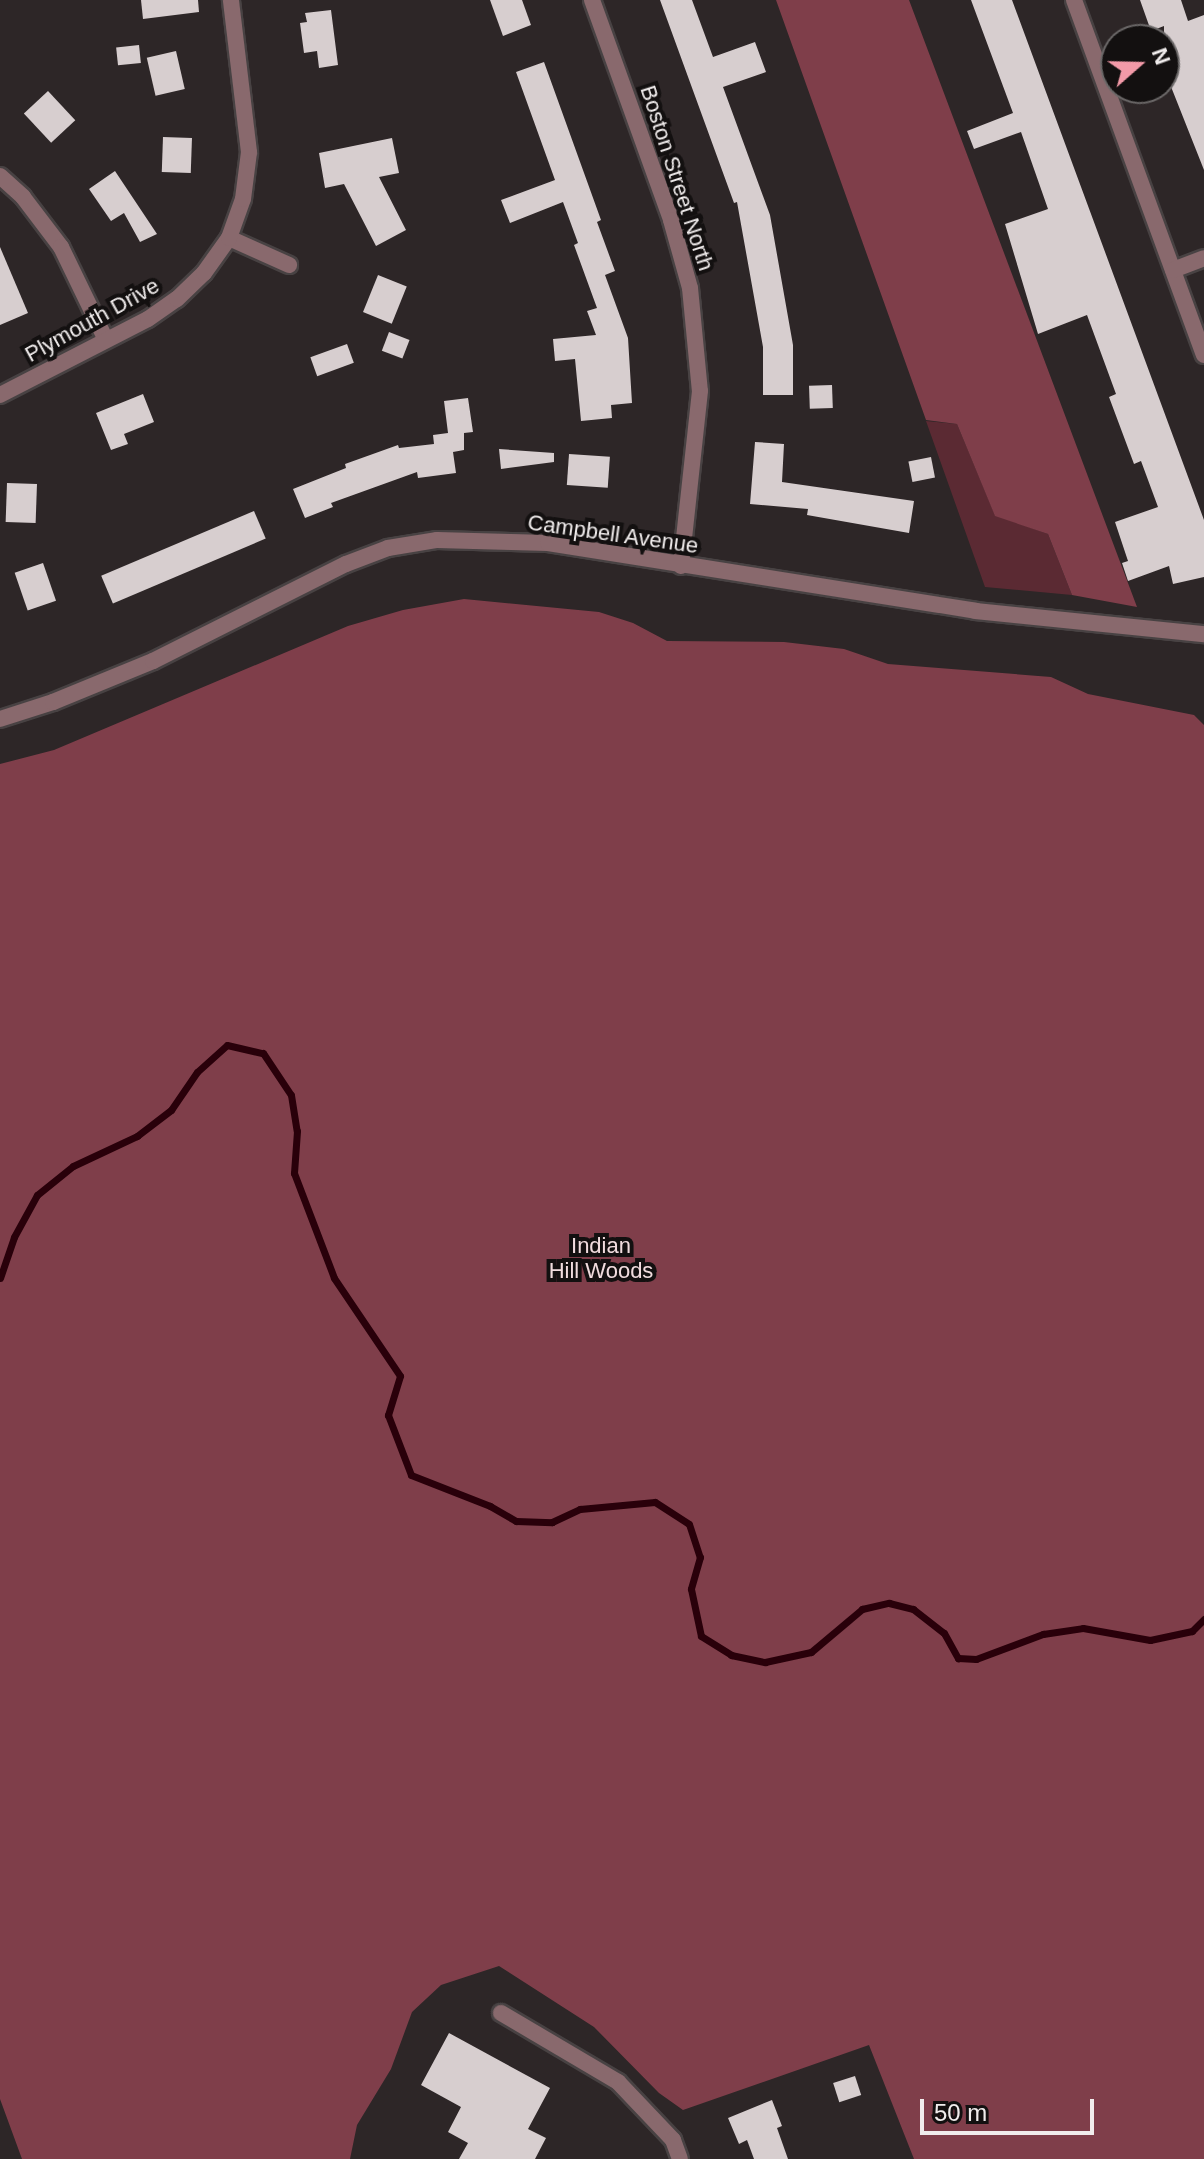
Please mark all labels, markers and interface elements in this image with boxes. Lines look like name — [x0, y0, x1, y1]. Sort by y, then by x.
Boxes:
north arrow — [1100, 24, 1180, 104]
text: N — [1147, 45, 1176, 68]
street label: Boston Street North — [635, 82, 719, 274]
street label: Plymouth Drive — [20, 272, 164, 368]
street label: Campbell Avenue — [525, 509, 701, 559]
park label: Indian Hill Woods — [549, 1232, 653, 1284]
scale bar — [924, 2083, 1098, 2133]
text: 50 m — [934, 2099, 987, 2126]

